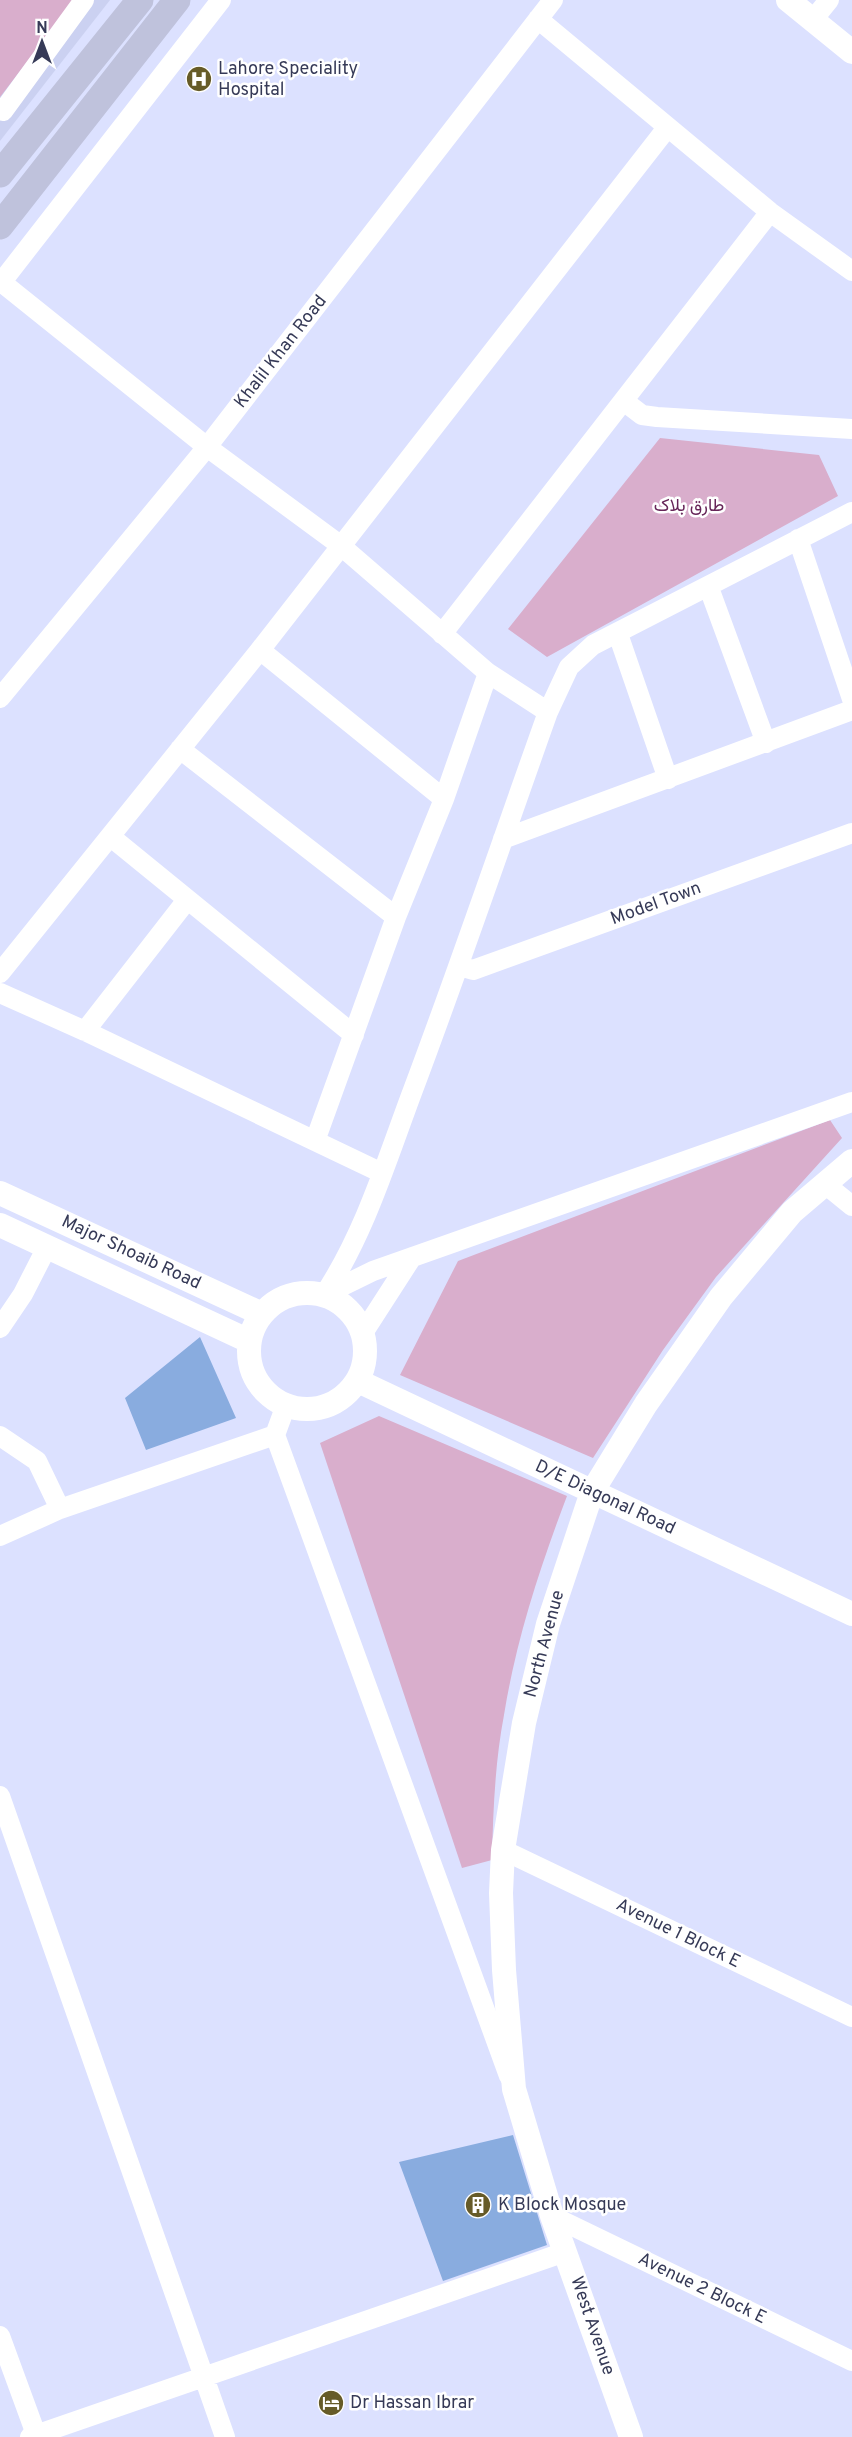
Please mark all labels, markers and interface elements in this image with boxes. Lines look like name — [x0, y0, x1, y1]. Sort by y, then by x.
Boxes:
north arrow — [12, 12, 72, 72]
text: N — [36, 19, 48, 39]
place label: Lahore Speciality Hospital — [218, 58, 358, 102]
hospital icon: Lahore Speciality Hospital — [184, 64, 214, 94]
street label: Khalil Khan Road — [230, 291, 332, 413]
park label: طارق بلاک — [654, 495, 724, 518]
street label: Model Town — [608, 877, 704, 931]
street label: Major Shoaib Road — [58, 1211, 204, 1295]
street label: D/E Diagonal Road — [531, 1455, 679, 1541]
street label: North Avenue — [520, 1588, 570, 1700]
street label: Avenue 1 Block E — [612, 1894, 744, 1974]
building icon: K Block Mosque — [463, 2190, 493, 2220]
place label: K Block Mosque — [498, 2194, 626, 2217]
street label: Avenue 2 Block E — [634, 2248, 770, 2330]
street label: West Avenue — [564, 2274, 620, 2378]
hotel icon: Dr Hassan Ibrar — [316, 2388, 346, 2418]
place label: Dr Hassan Ibrar — [350, 2392, 474, 2415]

